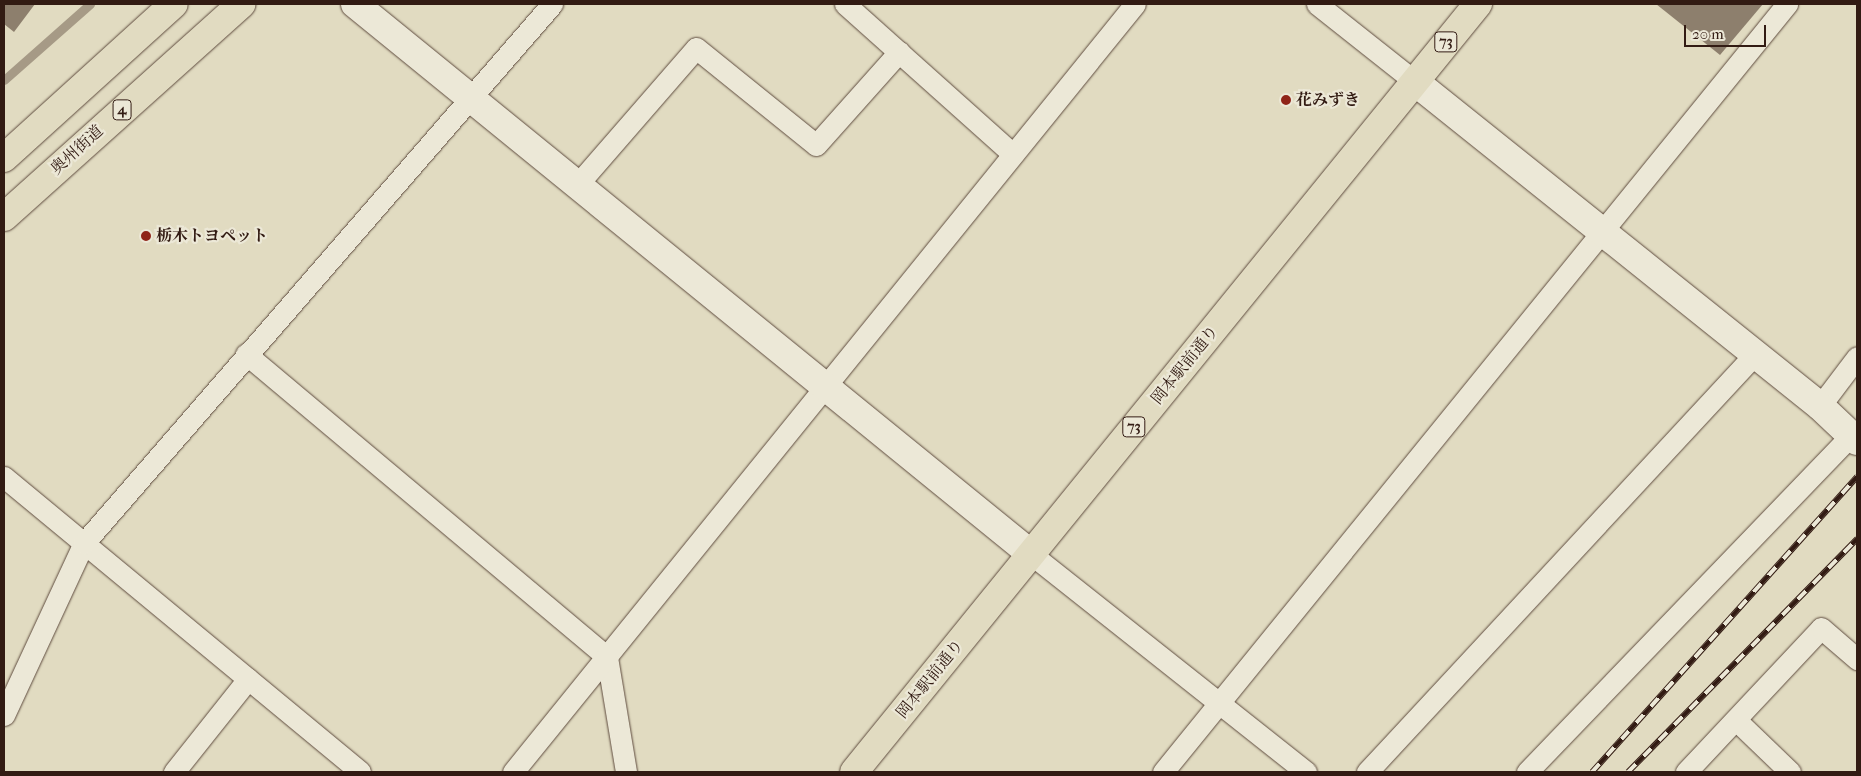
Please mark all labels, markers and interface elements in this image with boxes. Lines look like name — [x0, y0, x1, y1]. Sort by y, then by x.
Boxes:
scale bar — [1686, 15, 1768, 47]
text: 20 m — [1692, 25, 1724, 43]
road number: 73 — [1434, 30, 1458, 54]
place label: 花みずき — [1296, 90, 1360, 110]
marker: 花みずき — [1280, 94, 1292, 106]
road number: 4 — [112, 98, 132, 122]
street label: 奥州街道 — [47, 121, 107, 179]
place label: 栃木トヨペット — [156, 226, 268, 246]
marker: 栃木トヨペット — [140, 230, 152, 242]
street label: 岡本駅前通り — [1147, 322, 1223, 408]
road number: 73 — [1122, 414, 1146, 440]
street label: 岡本駅前通り — [892, 636, 968, 722]

